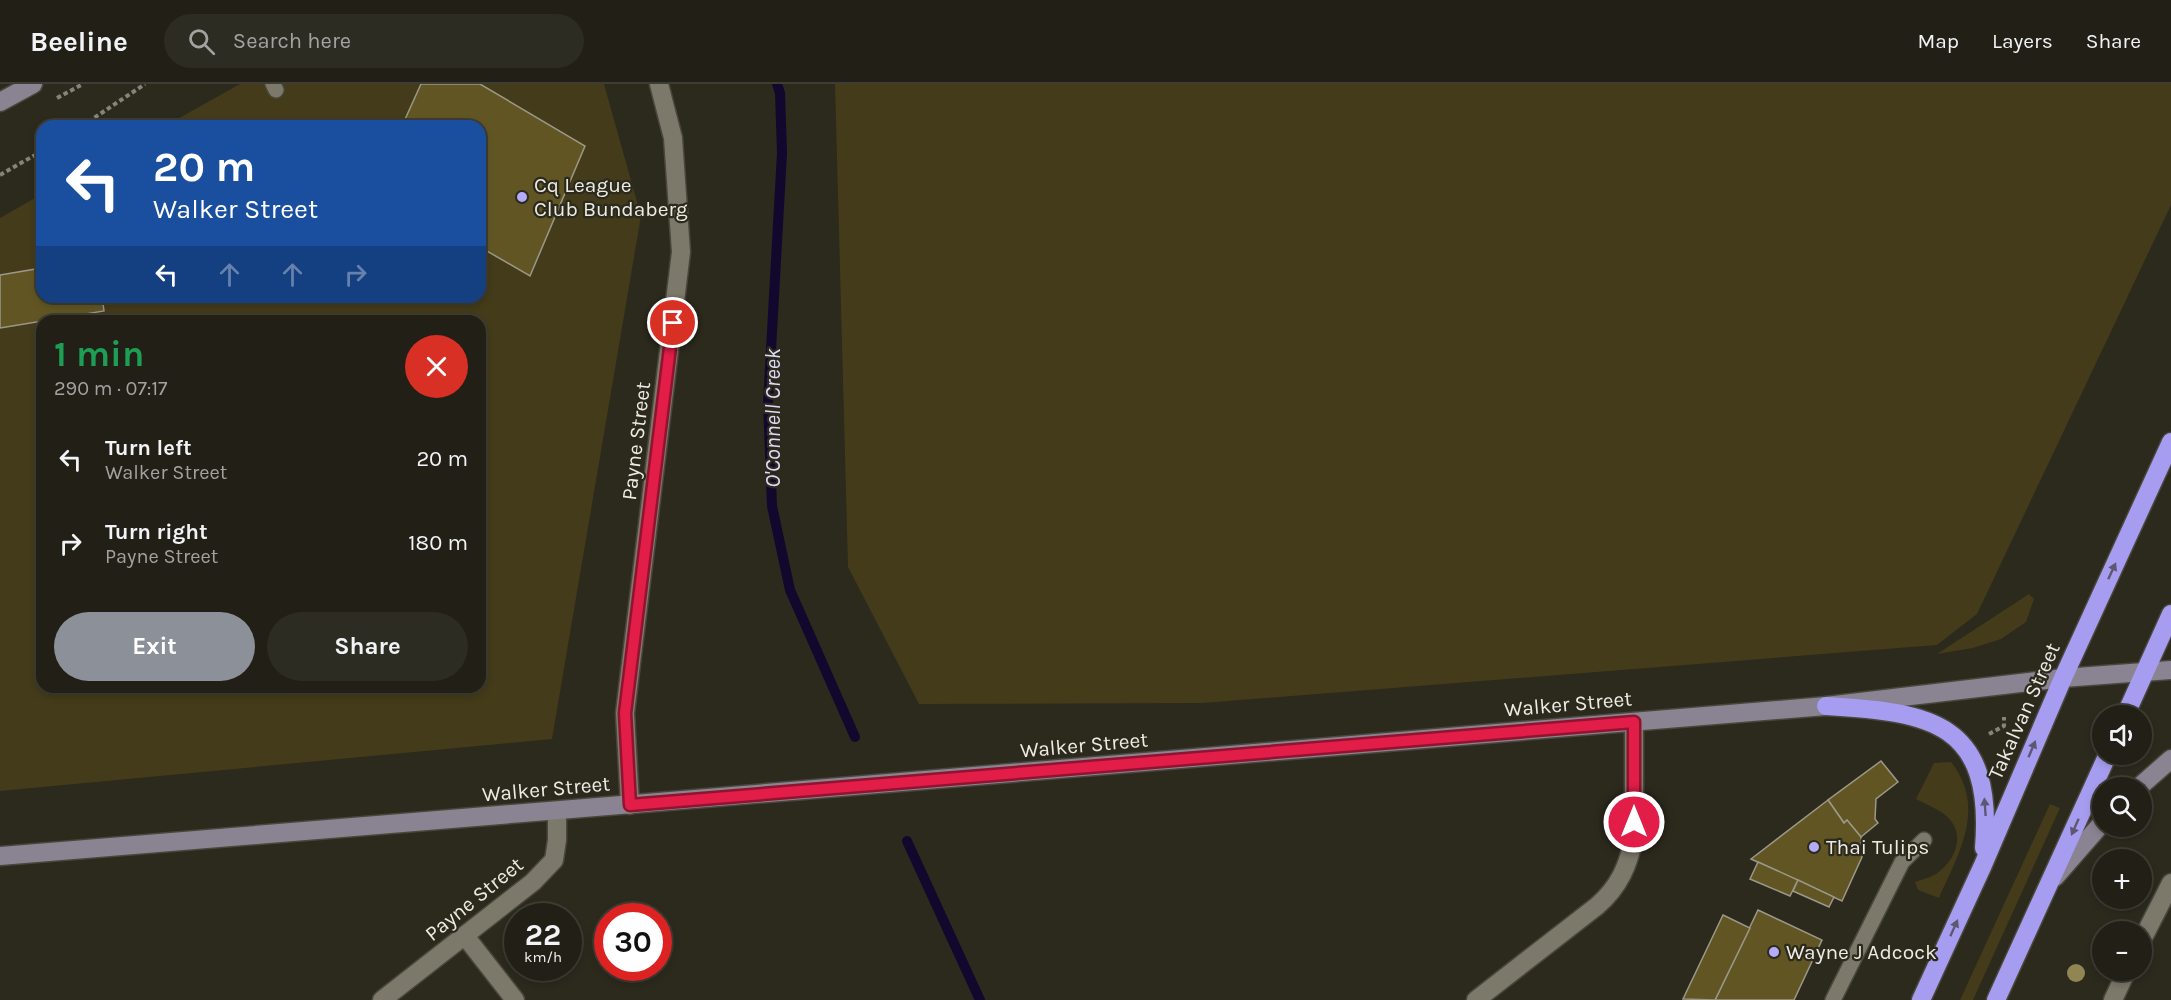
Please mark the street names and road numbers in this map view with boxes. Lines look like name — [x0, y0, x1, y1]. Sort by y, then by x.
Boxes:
street label: Payne Street — [617, 380, 655, 502]
street label: Takalvan Street — [1983, 639, 2065, 783]
street label: Walker Street — [1503, 686, 1633, 722]
street label: Walker Street — [1019, 727, 1149, 763]
street label: Walker Street — [481, 771, 611, 807]
street label: Payne Street — [420, 852, 528, 946]

